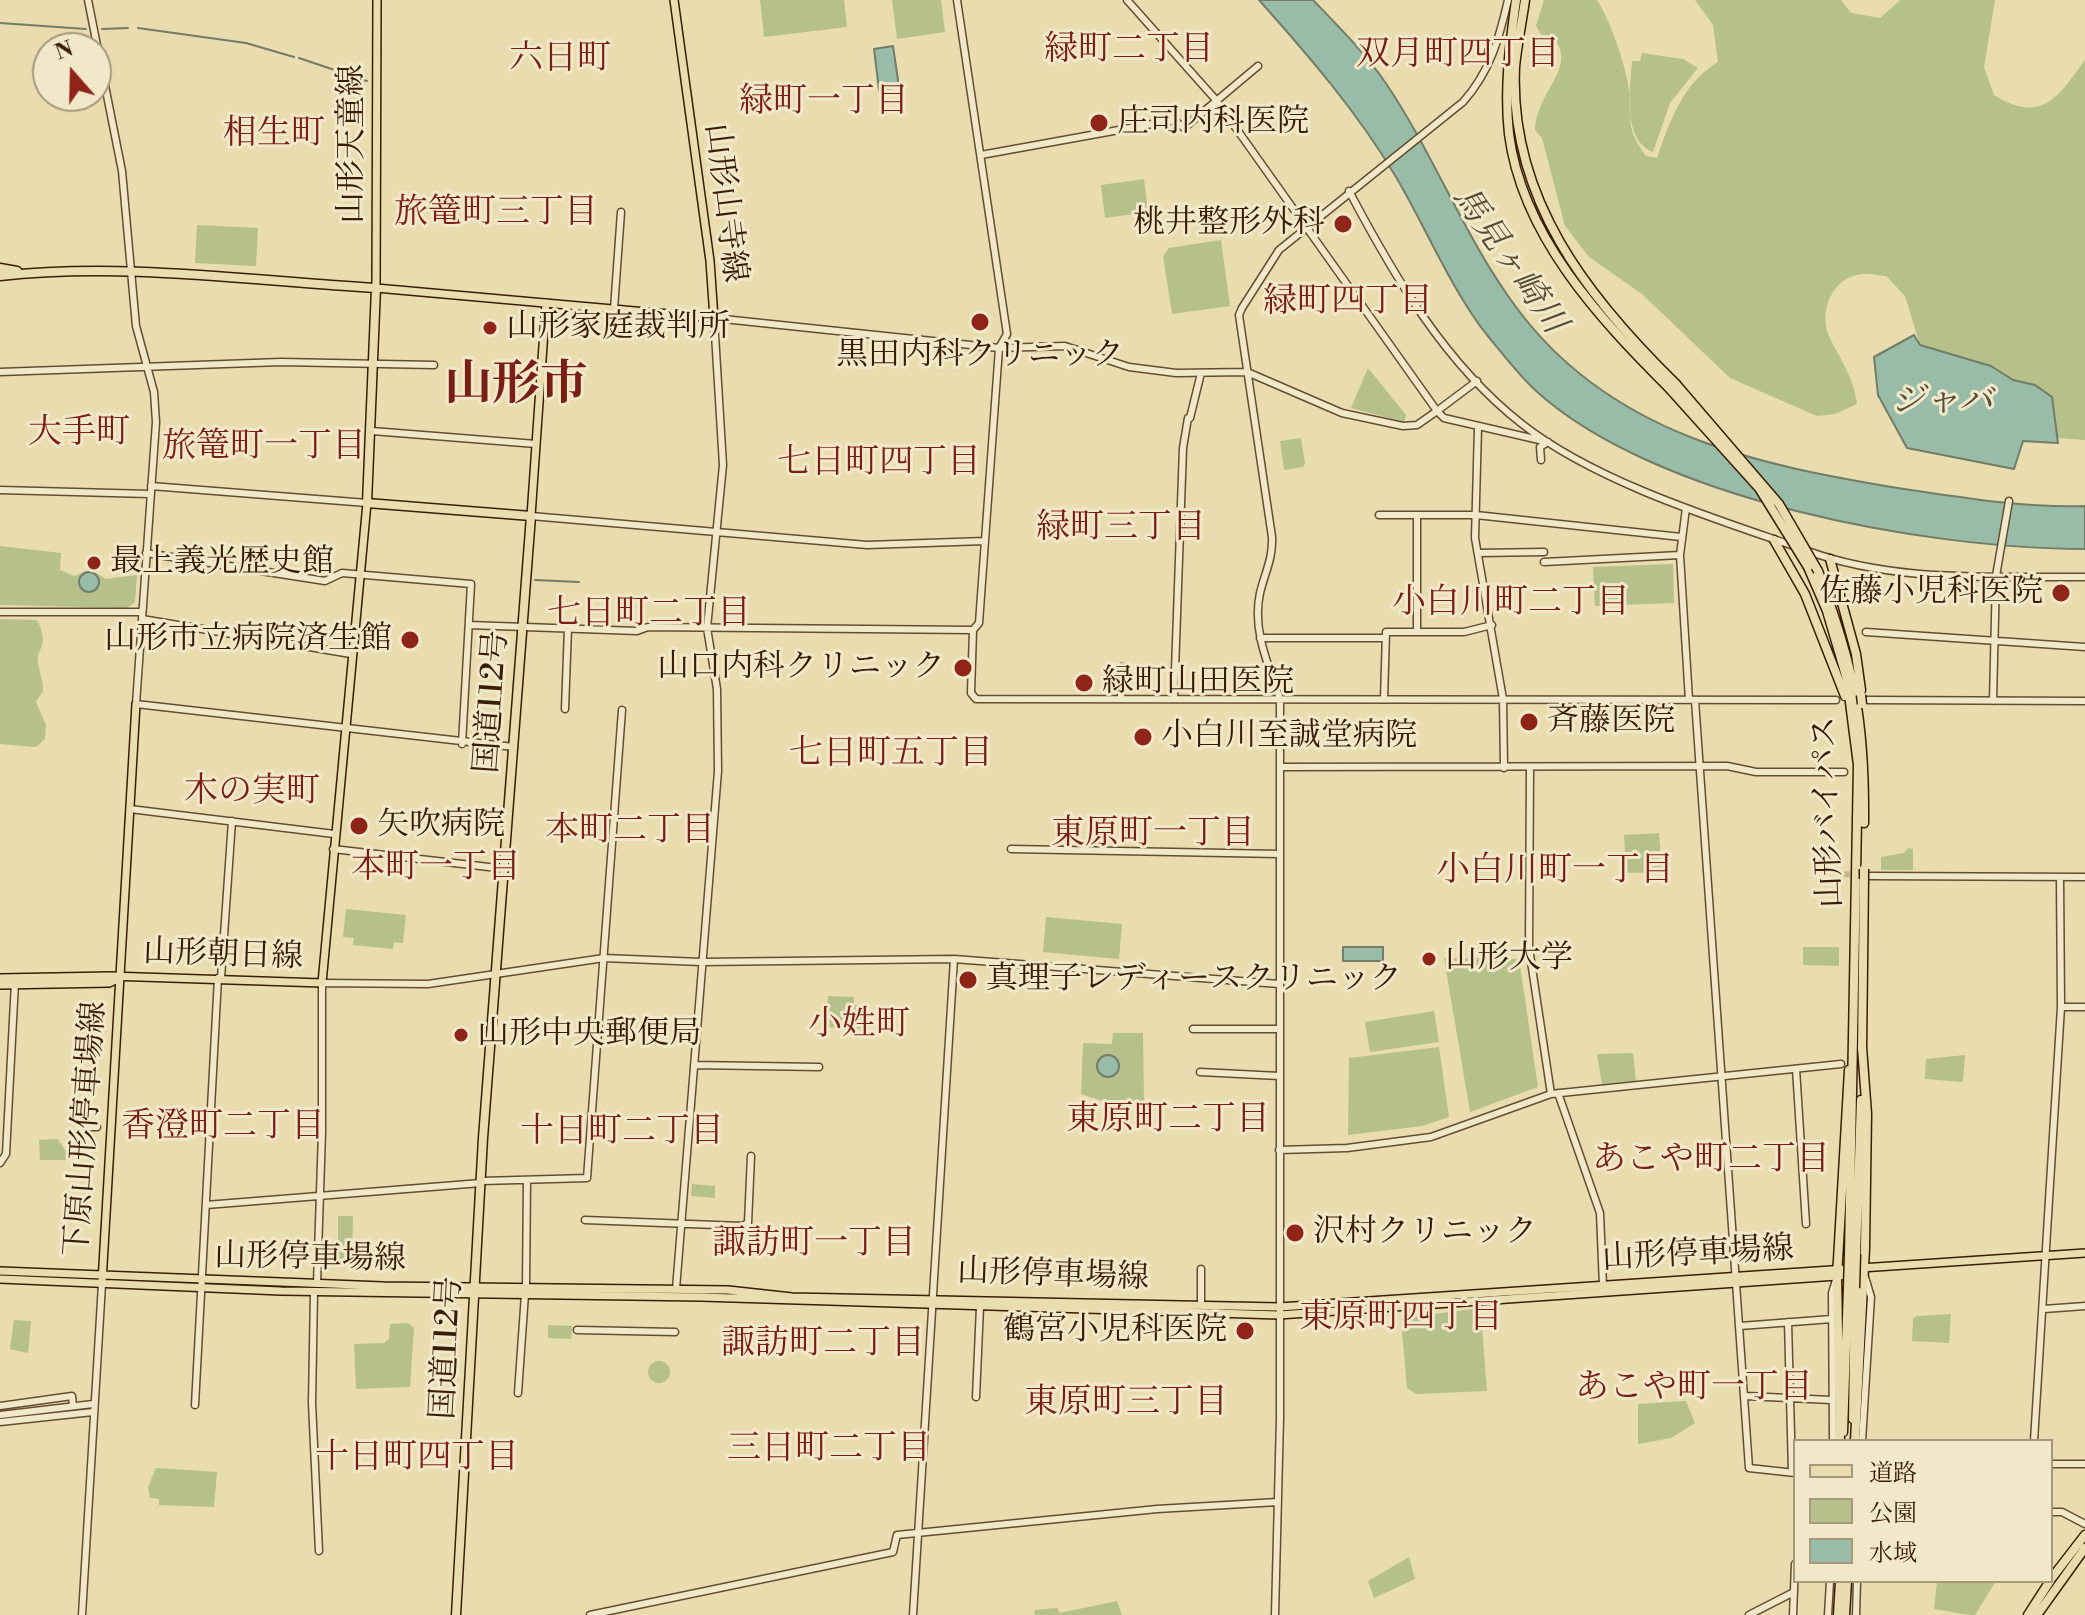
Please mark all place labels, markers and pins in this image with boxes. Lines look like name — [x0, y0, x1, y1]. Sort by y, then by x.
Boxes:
place label: 庄司内科医院 — [1117, 104, 1309, 142]
marker: 庄司内科医院 — [1088, 112, 1110, 134]
place label: 桃井整形外科 — [1133, 205, 1325, 243]
marker: 桃井整形外科 — [1332, 213, 1354, 235]
place label: 山形家庭裁判所 — [506, 309, 730, 347]
marker: 黒田内科クリニック — [969, 311, 991, 333]
marker: 山形家庭裁判所 — [481, 319, 499, 337]
place label: 黒田内科クリニック — [836, 337, 1124, 375]
place label: 最上義光歴史館 — [110, 544, 334, 582]
marker: 最上義光歴史館 — [85, 554, 103, 572]
place label: 佐藤小児科医院 — [1819, 574, 2043, 612]
marker: 佐藤小児科医院 — [2050, 582, 2072, 604]
place label: 山形市立病院済生館 — [104, 621, 392, 659]
marker: 山形市立病院済生館 — [399, 629, 421, 651]
place label: 山口内科クリニック — [657, 649, 945, 687]
marker: 山口内科クリニック — [952, 657, 974, 679]
place label: 緑町山田医院 — [1102, 664, 1294, 702]
marker: 緑町山田医院 — [1073, 672, 1095, 694]
place label: 斉藤医院 — [1547, 703, 1675, 741]
marker: 斉藤医院 — [1518, 711, 1540, 733]
place label: 小白川至誠堂病院 — [1161, 718, 1417, 756]
marker: 小白川至誠堂病院 — [1132, 726, 1154, 748]
place label: 矢吹病院 — [377, 807, 505, 845]
marker: 矢吹病院 — [348, 815, 370, 837]
place label: 山形大学 — [1445, 940, 1573, 978]
marker: 山形大学 — [1420, 950, 1438, 968]
place label: 真理子レディースクリニック — [986, 961, 1402, 999]
marker: 真理子レディースクリニック — [957, 969, 979, 991]
place label: 山形中央郵便局 — [477, 1016, 701, 1054]
marker: 山形中央郵便局 — [452, 1026, 470, 1044]
place label: 沢村クリニック — [1313, 1214, 1537, 1252]
marker: 沢村クリニック — [1284, 1222, 1306, 1244]
place label: 鶴宮小児科医院 — [1003, 1312, 1227, 1350]
marker: 鶴宮小児科医院 — [1234, 1320, 1256, 1342]

